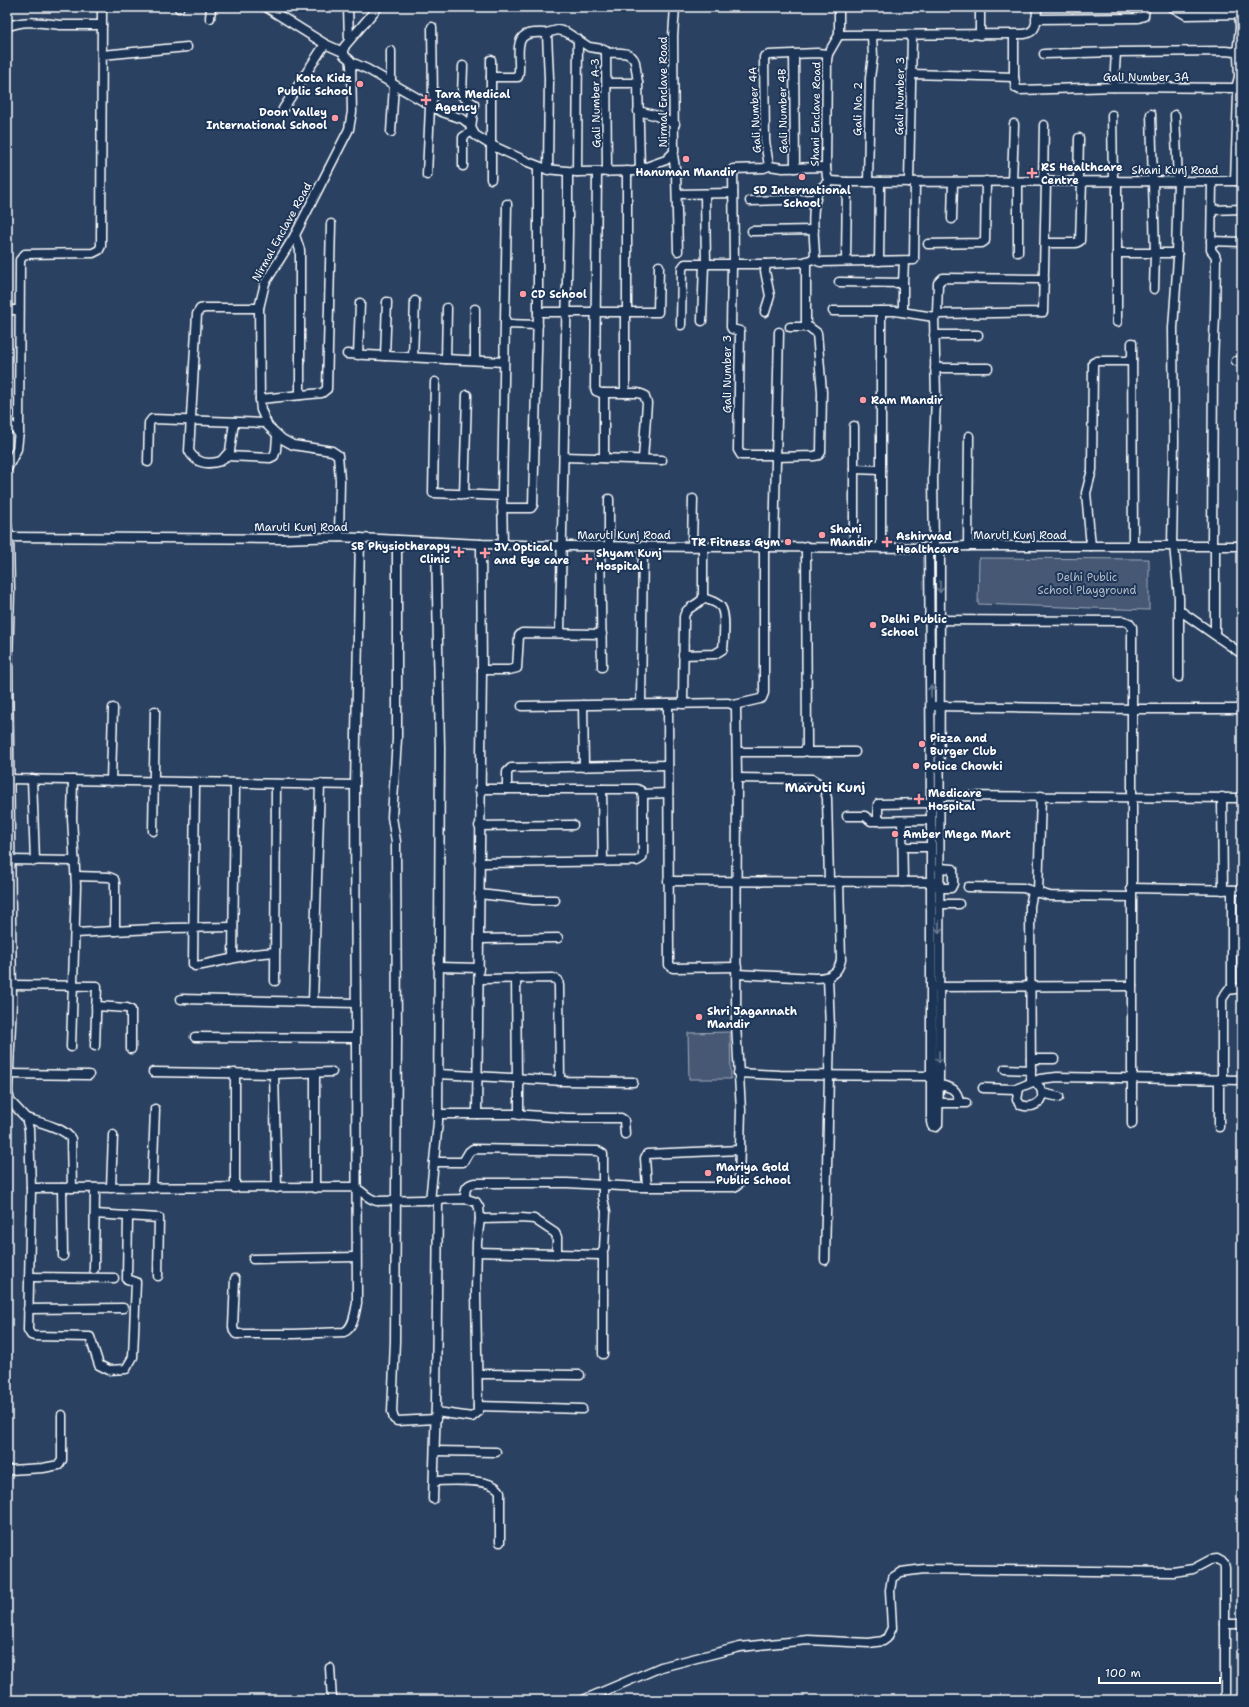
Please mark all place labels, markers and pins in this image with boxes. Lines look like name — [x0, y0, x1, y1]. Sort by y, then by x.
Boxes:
place label: Kota Kidz Public School — [277, 71, 352, 99]
marker: Kota Kidz Public School — [355, 79, 365, 89]
place label: Tara Medical Agency — [435, 87, 511, 115]
marker: Tara Medical Agency — [420, 94, 432, 106]
place label: Doon Valley International School — [206, 105, 327, 133]
marker: Doon Valley International School — [330, 113, 340, 123]
marker: Hanuman Mandir — [681, 154, 691, 164]
place label: RS Healthcare Centre — [1041, 160, 1123, 188]
place label: Hanuman Mandir — [636, 165, 737, 180]
marker: RS Healthcare Centre — [1026, 167, 1038, 179]
marker: SD International School — [797, 172, 807, 182]
place label: SD International School — [753, 183, 851, 211]
place label: CD School — [531, 287, 587, 302]
marker: CD School — [518, 289, 528, 299]
place label: Ram Mandir — [871, 393, 943, 408]
marker: Ram Mandir — [858, 395, 868, 405]
place label: Shani Mandir — [830, 522, 873, 550]
place label: Ashirwad Healthcare — [896, 529, 960, 557]
marker: Shani Mandir — [817, 530, 827, 540]
place label: TR Fitness Gym — [691, 535, 780, 550]
marker: Ashirwad Healthcare — [881, 536, 893, 548]
marker: TR Fitness Gym — [783, 537, 793, 547]
place label: SB Physiotherapy Clinic — [351, 539, 450, 567]
place label: JV Optical and Eye care — [494, 540, 570, 568]
marker: SB Physiotherapy Clinic — [453, 546, 465, 558]
place label: Shyam Kunj Hospital — [596, 546, 662, 574]
marker: JV Optical and Eye care — [479, 547, 491, 559]
marker: Shyam Kunj Hospital — [581, 553, 593, 565]
place label: Delhi Public School — [881, 612, 947, 640]
marker: Delhi Public School — [868, 620, 878, 630]
place label: Pizza and Burger Club — [930, 731, 997, 759]
marker: Pizza and Burger Club — [917, 739, 927, 749]
place label: Police Chowki — [924, 759, 1003, 774]
marker: Police Chowki — [911, 761, 921, 771]
place label: Medicare Hospital — [928, 786, 982, 814]
marker: Medicare Hospital — [913, 793, 925, 805]
place label: Amber Mega Mart — [903, 827, 1011, 842]
marker: Amber Mega Mart — [890, 829, 900, 839]
place label: Shri Jagannath Mandir — [707, 1004, 798, 1032]
marker: Shri Jagannath Mandir — [694, 1012, 704, 1022]
place label: Mariya Gold Public School — [716, 1160, 791, 1188]
marker: Mariya Gold Public School — [703, 1168, 713, 1178]

